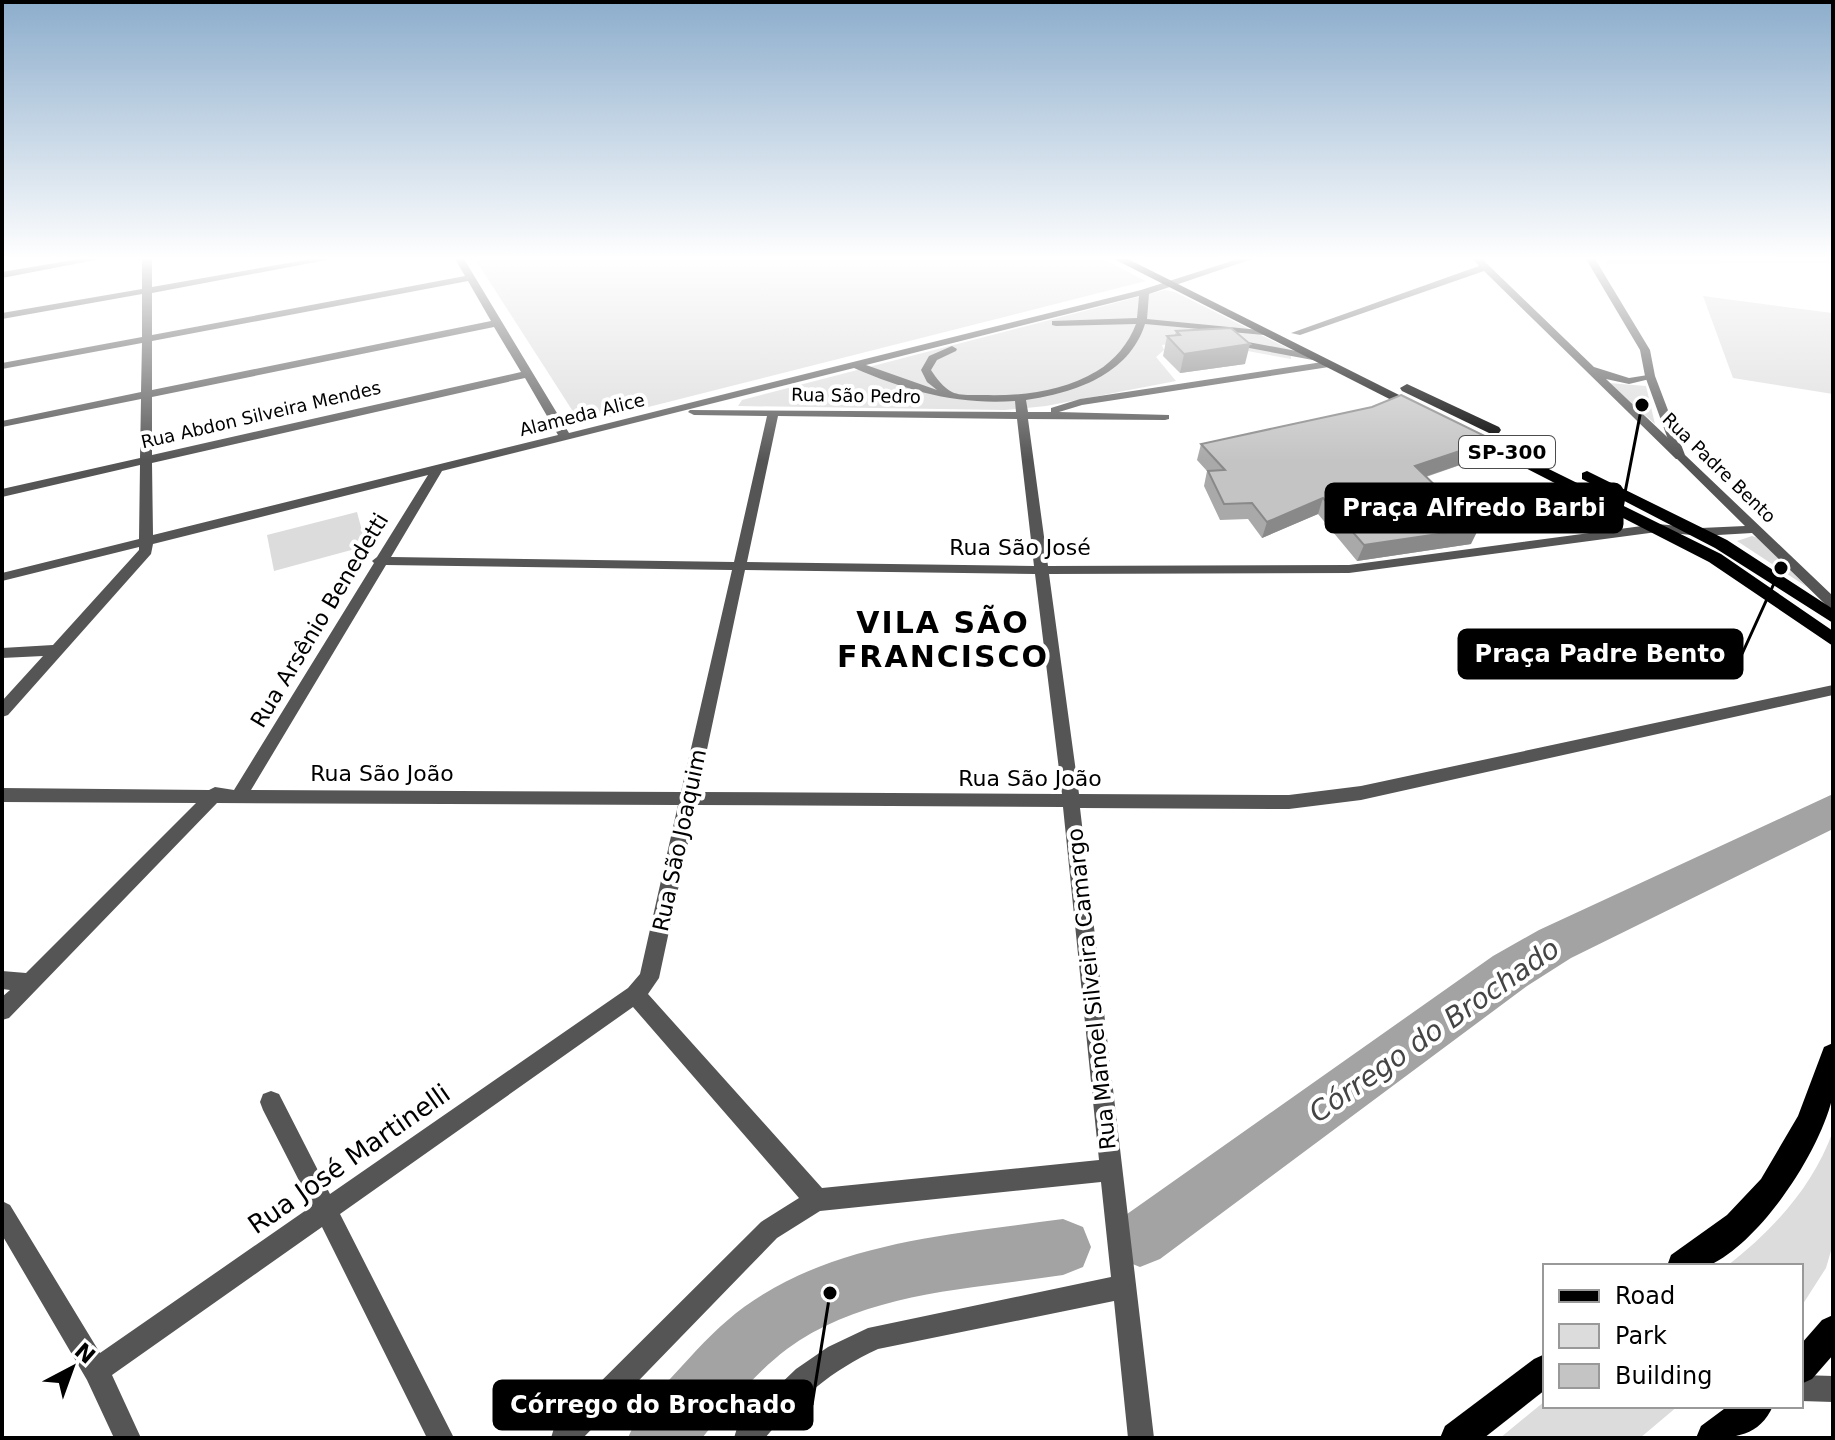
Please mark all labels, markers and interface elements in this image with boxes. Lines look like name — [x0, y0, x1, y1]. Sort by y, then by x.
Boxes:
street label: Rua Abdon Silveira Mendes — [139, 377, 383, 452]
street label: Rua São Pedro — [791, 384, 921, 407]
street label: Alameda Alice — [517, 389, 647, 440]
street label: Rua Padre Bento — [1658, 408, 1780, 527]
road number: SP-300 — [1459, 436, 1555, 468]
callout: Praça Alfredo Barbi — [1326, 484, 1622, 532]
text: Praça Alfredo Barbi — [1342, 494, 1606, 522]
street label: Rua Arsênio Benedetti — [246, 509, 393, 732]
street label: Rua São José — [949, 535, 1091, 560]
district label: VILA SÃO FRANCISCO — [837, 604, 1049, 674]
callout: Praça Padre Bento — [1459, 630, 1742, 678]
text: Praça Padre Bento — [1475, 640, 1725, 668]
street label: Rua São Joaquim — [648, 747, 711, 933]
street label: Rua São João — [310, 761, 454, 786]
street label: Rua São João — [958, 766, 1102, 791]
street label: Rua Manoel Silveira Camargo — [1062, 827, 1121, 1151]
water label: Córrego do Brochado — [1303, 932, 1566, 1129]
street label: Rua José Martinelli — [242, 1078, 456, 1240]
legend — [1543, 1264, 1803, 1408]
text: Road — [1615, 1282, 1675, 1310]
text: Park — [1615, 1322, 1667, 1350]
north arrow — [32, 1328, 112, 1408]
text: N — [70, 1338, 100, 1369]
text: Building — [1615, 1362, 1712, 1390]
callout: Córrego do Brochado — [494, 1381, 812, 1429]
text: Córrego do Brochado — [510, 1391, 796, 1419]

